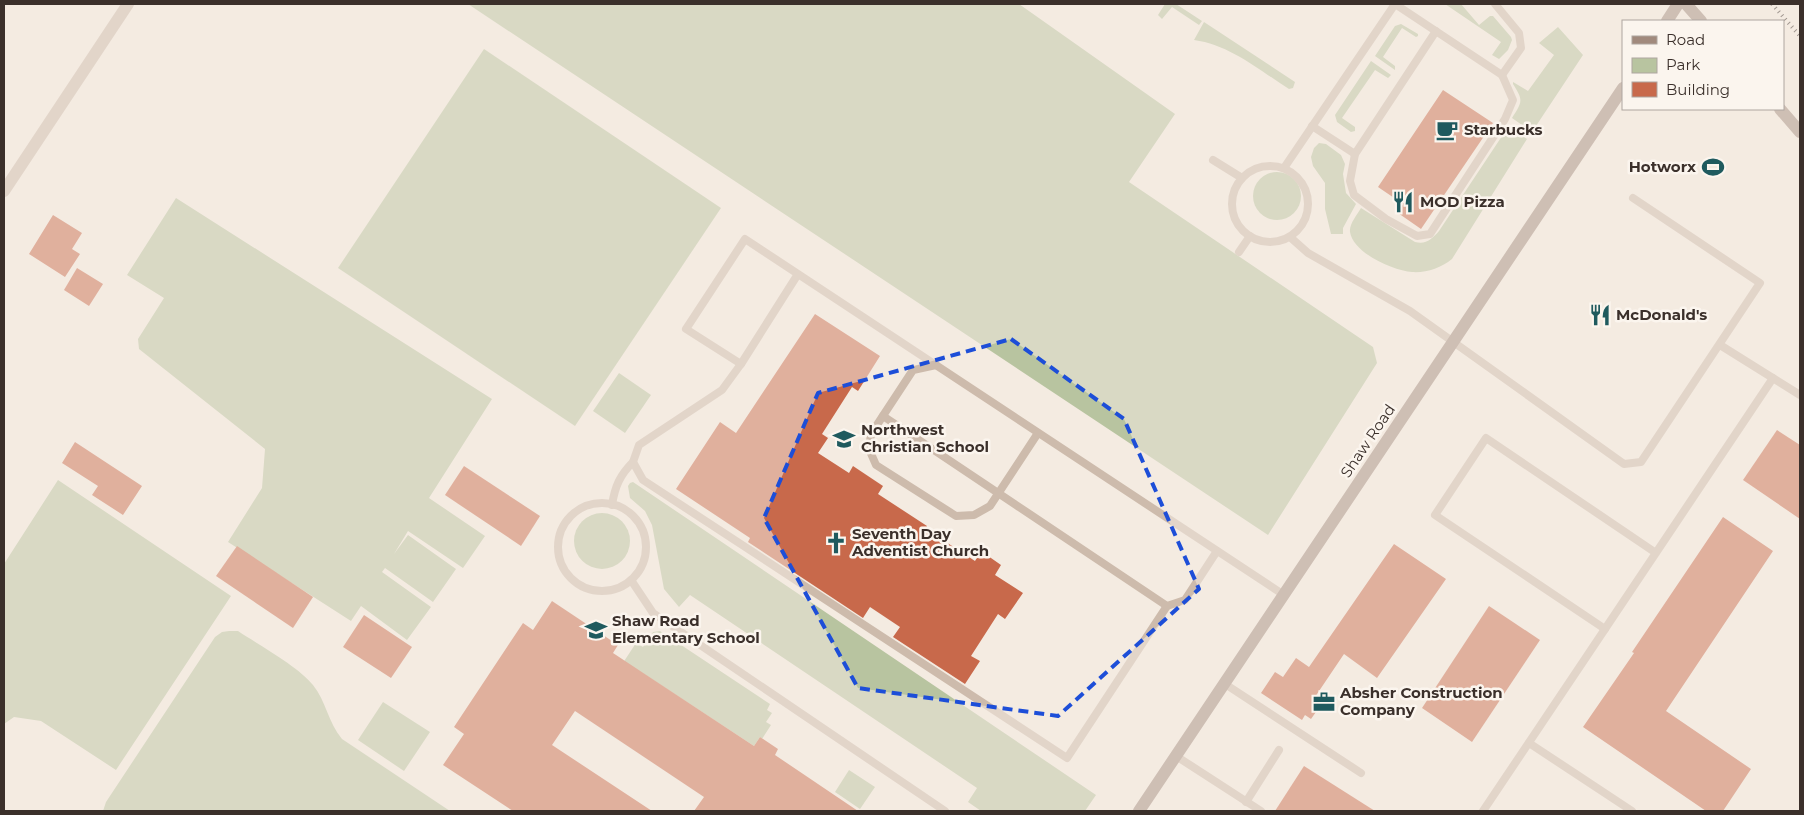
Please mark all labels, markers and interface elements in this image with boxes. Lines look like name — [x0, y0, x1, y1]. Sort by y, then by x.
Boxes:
legend — [1622, 20, 1784, 110]
text: Road — [1666, 30, 1705, 49]
text: Park — [1666, 55, 1700, 74]
text: Building — [1666, 80, 1730, 99]
cafe icon: Starbucks — [1434, 117, 1460, 143]
place label: Starbucks — [1464, 120, 1543, 139]
sports icon: Hotworx — [1700, 154, 1726, 180]
place label: Hotworx — [1629, 157, 1696, 176]
restaurant icon: MOD Pizza — [1390, 189, 1416, 215]
place label: MOD Pizza — [1420, 192, 1505, 211]
restaurant icon: McDonald's — [1587, 302, 1613, 328]
place label: McDonald's — [1616, 305, 1707, 324]
street label: Shaw Road — [1336, 400, 1399, 481]
place label: Northwest Christian School — [861, 420, 989, 456]
school or university icon: Northwest Christian School — [831, 426, 857, 452]
place label: Seventh Day Adventist Church — [851, 524, 989, 560]
church icon: Seventh Day Adventist Church — [823, 530, 849, 556]
place label: Shaw Road Elementary School — [612, 611, 760, 647]
school or university icon: Shaw Road Elementary School — [583, 617, 609, 643]
place label: Absher Construction Company — [1339, 683, 1503, 719]
office icon: Absher Construction Company — [1311, 689, 1337, 715]

